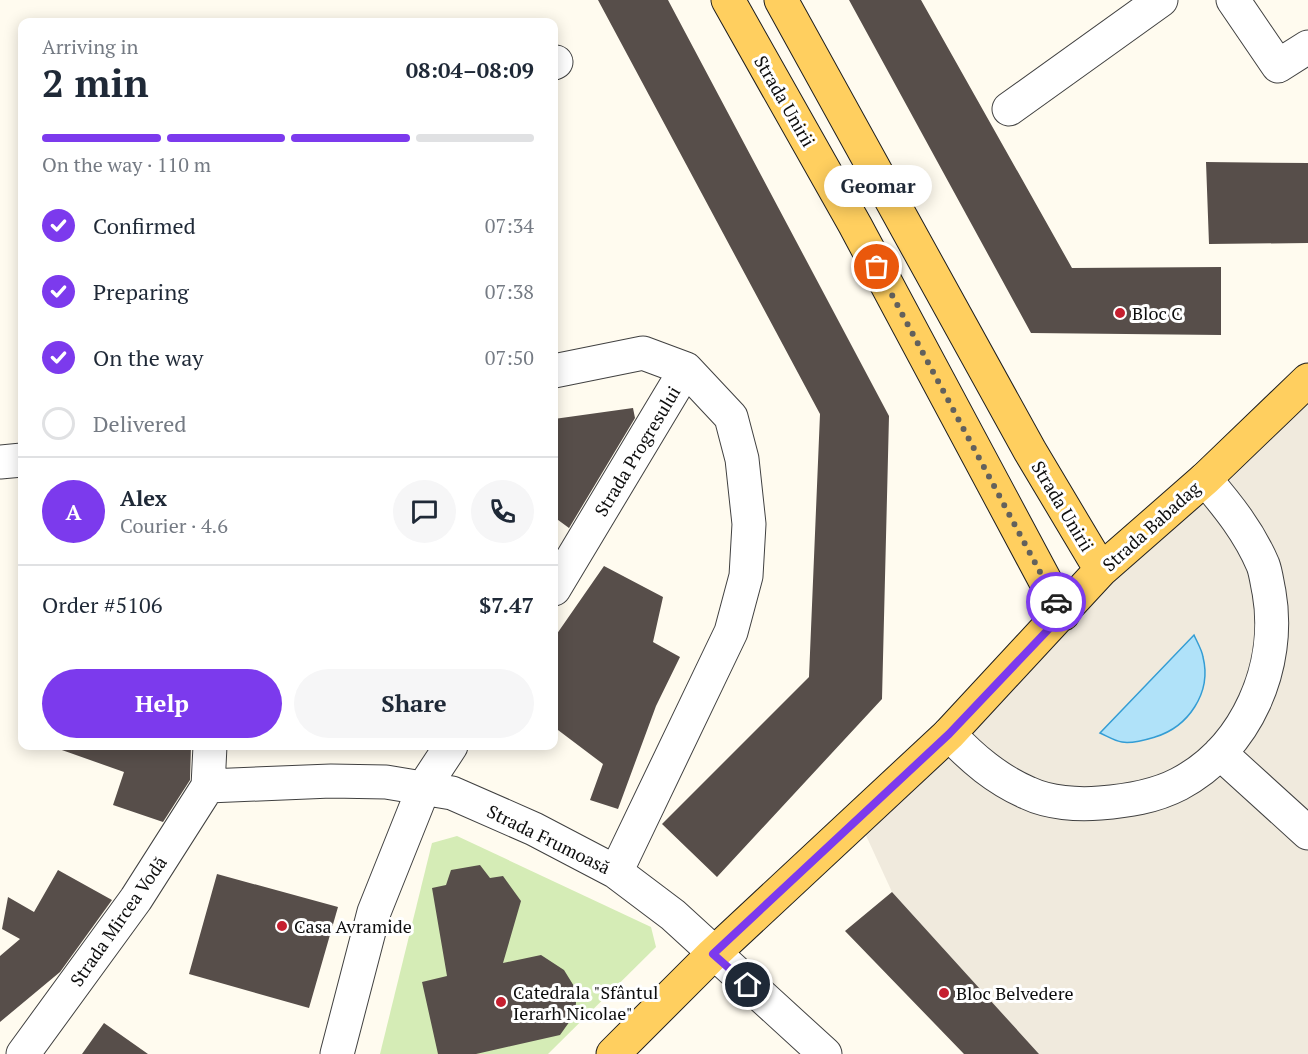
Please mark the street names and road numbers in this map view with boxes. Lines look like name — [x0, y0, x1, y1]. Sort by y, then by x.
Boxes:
street label: Strada Unirii — [749, 51, 821, 151]
street label: Strada Progresului — [589, 381, 685, 521]
street label: Strada Unirii — [1027, 456, 1099, 556]
street label: Strada Babadag — [1097, 475, 1205, 576]
street label: Strada Frumoasă — [483, 799, 615, 879]
street label: Strada Mircea Vodă — [64, 851, 172, 991]

